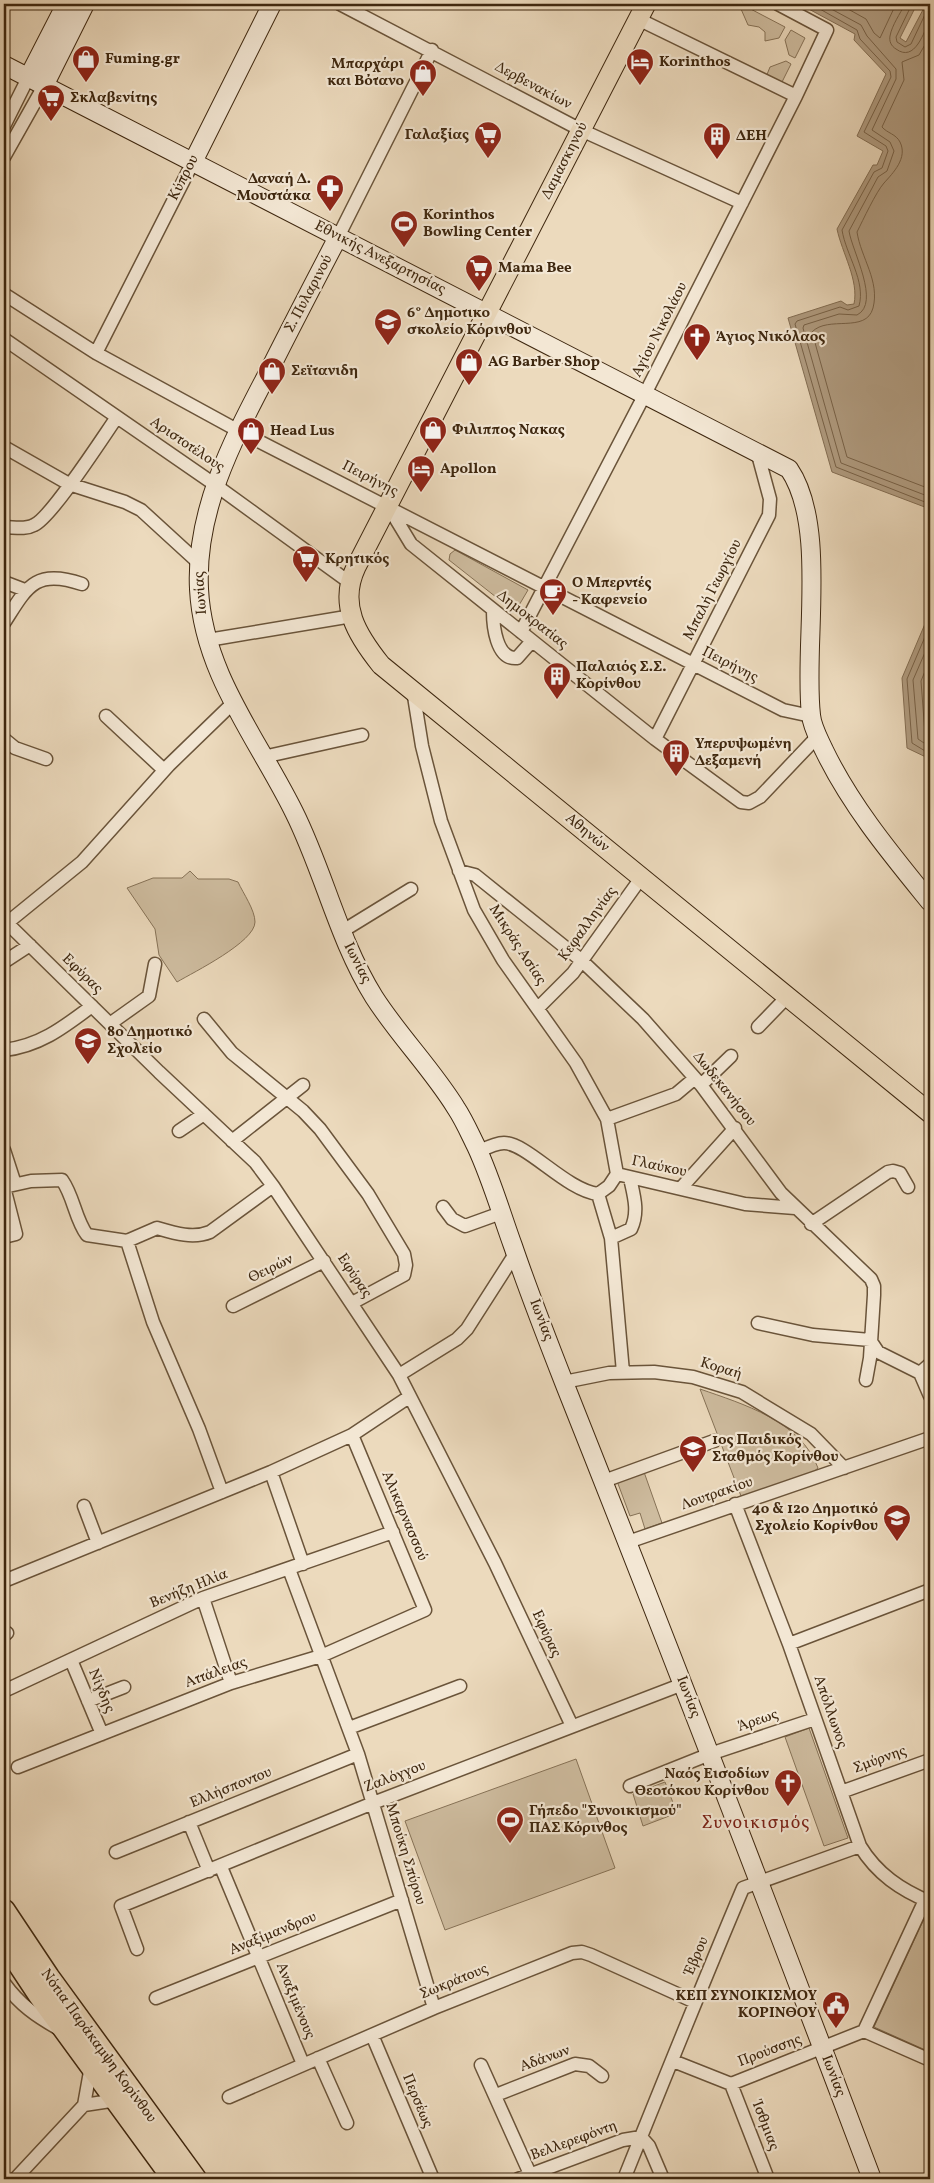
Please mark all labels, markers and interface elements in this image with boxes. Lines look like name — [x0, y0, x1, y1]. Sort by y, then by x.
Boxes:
shop icon: Fuming.gr — [71, 44, 101, 83]
hotel icon: Korinthos — [625, 47, 655, 86]
place label: Fuming.gr — [105, 49, 180, 70]
place label: Korinthos — [659, 52, 731, 73]
place label: Μπαρχάρι και Βὀτανο — [327, 54, 405, 92]
street label: Δερβενακίων — [491, 57, 575, 115]
shop icon: Μπαρχάρι και Βὀτανο — [408, 58, 438, 97]
supermarket icon: Σκλαβενίτης — [36, 83, 66, 122]
place label: Σκλαβενίτης — [70, 88, 157, 109]
street label: Δαμασκηνού — [537, 119, 593, 203]
supermarket icon: Γαλαξίας — [473, 120, 503, 159]
building icon: ΔΕΗ — [702, 121, 732, 160]
place label: Γαλαξίας — [405, 125, 469, 146]
place label: ΔΕΗ — [736, 126, 767, 147]
street label: Κύπρου — [164, 151, 204, 205]
place label: Δαναή Δ. Μουστάκα — [237, 169, 311, 207]
pharmacy icon: Δαναή Δ. Μουστάκα — [315, 173, 345, 212]
place label: Korinthos Bowling Center — [423, 205, 532, 243]
sports icon: Korinthos Bowling Center — [389, 209, 419, 248]
street label: Εθνικής Ανεξαρτησίας — [311, 216, 450, 300]
street label: Σ. Πυλαρινού — [280, 251, 338, 337]
supermarket icon: Mama Bee — [464, 253, 494, 292]
place label: Mama Bee — [498, 258, 572, 279]
street label: Αγίου Νικολάου — [627, 279, 693, 381]
place label: 6° Δημοτικο σκολείο Κόρινθου — [407, 303, 532, 341]
school or university icon: 6° Δημοτικο σκολείο Κόρινθου — [373, 307, 403, 346]
church icon: Άγιος Νικόλαος — [682, 322, 712, 361]
place label: Άγιος Νικόλαος — [716, 327, 825, 348]
shop icon: AG Barber Shop — [454, 347, 484, 386]
place label: AG Barber Shop — [488, 352, 600, 373]
shop icon: Σεϊτανιδη — [257, 356, 287, 395]
place label: Σεϊτανιδη — [291, 361, 358, 382]
street label: Αριστοτέλους — [145, 412, 229, 478]
shop icon: Φιλιππος Νακας — [418, 415, 448, 454]
shop icon: Head Lus — [236, 416, 266, 455]
place label: Φιλιππος Νακας — [452, 420, 565, 441]
place label: Head Lus — [270, 421, 335, 442]
hotel icon: Apollon — [406, 454, 436, 493]
street label: Πειρήνης — [338, 456, 402, 502]
place label: Apollon — [440, 459, 497, 480]
street label: Μπαλή Γεωργίου — [679, 536, 747, 644]
supermarket icon: Κρητικός — [291, 544, 321, 583]
place label: Κρητικός — [325, 549, 389, 570]
street label: Ιωνίας — [189, 570, 213, 615]
place label: Ο Μπερντές - Καφενείο — [572, 573, 651, 611]
cafe icon: Ο Μπερντές - Καφενείο — [538, 577, 568, 616]
street label: Δημοκρατίας — [492, 585, 572, 655]
street label: Πειρήνης — [698, 642, 762, 688]
place label: Παλαιός Σ.Σ. Κορίνθου — [576, 657, 667, 695]
building icon: Παλαιός Σ.Σ. Κορίνθου — [542, 661, 572, 700]
place label: Υπερυψωμένη Δεξαμενή — [695, 734, 792, 772]
building icon: Υπερυψωμένη Δεξαμενή — [661, 738, 691, 777]
street label: Αθηνών — [560, 809, 614, 857]
street label: Κεφαλληνίας — [554, 882, 623, 966]
street label: Μικράς Ασίας — [483, 901, 551, 990]
street label: Ιωνίας — [338, 939, 376, 987]
street label: Εφύρας — [57, 949, 107, 999]
place label: 8ο Δημοτικό Σχολείο — [107, 1022, 193, 1060]
school or university icon: 8ο Δημοτικό Σχολείο — [73, 1026, 103, 1065]
street label: Δωδεκανήσου — [687, 1047, 761, 1131]
street label: Γλαύκου — [629, 1151, 689, 1183]
street label: Θειρών — [245, 1249, 297, 1289]
street label: Εφύρας — [331, 1249, 377, 1303]
street label: Ιωνίας — [523, 1296, 559, 1344]
street label: Κοραή — [697, 1353, 745, 1385]
place label: 1ος Παιδικός Σταθμός Κορίνθου — [712, 1430, 838, 1468]
school or university icon: 1ος Παιδικός Σταθμός Κορίνθου — [678, 1434, 708, 1473]
street label: Αλικαρνασσού — [376, 1468, 432, 1564]
street label: Λουτρακίου — [678, 1472, 756, 1516]
place label: 4ο & 12ο Δημοτικό Σχολείο Κορίνθου — [752, 1499, 878, 1537]
school or university icon: 4ο & 12ο Δημοτικό Σχολείο Κορίνθου — [882, 1503, 912, 1542]
street label: Βενήζη Ηλία — [147, 1564, 231, 1614]
street label: Εφύρας — [526, 1607, 566, 1661]
street label: Αττάλειας — [182, 1652, 250, 1694]
street label: Νίγδης — [82, 1666, 120, 1717]
street label: Ιωνίας — [670, 1673, 706, 1721]
street label: Απόλλωνος — [808, 1673, 852, 1752]
street label: Άρεως — [735, 1704, 781, 1738]
street label: Σμύρνης — [850, 1741, 910, 1779]
street label: Ζαλόγγου — [361, 1756, 429, 1798]
street label: Ελλήσποντου — [187, 1762, 275, 1814]
place label: Ναός Εισοδίων Θεοτόκου Κορίνθου — [635, 1764, 769, 1802]
church icon: Ναός Εισοδίων Θεοτόκου Κορίνθου — [773, 1768, 803, 1807]
street label: Μπούκη Σπύρου — [380, 1800, 430, 1908]
place label: Γήπεδο "Συνοικισμού" ΠΑΣ Κόρινθος — [529, 1801, 682, 1839]
sports icon: Γήπεδο "Συνοικισμού" ΠΑΣ Κόρινθος — [495, 1805, 525, 1844]
district label: Συνοικισμός — [702, 1811, 810, 1836]
street label: Αναξίμανδρου — [226, 1907, 320, 1961]
street label: Έβρου — [679, 1934, 714, 1980]
street label: Σωκράτους — [417, 1959, 492, 2005]
street label: Αναξιμένους — [270, 1960, 320, 2043]
street label: Νότια Παράκαμψη Κορίνθου — [35, 1965, 161, 2127]
place label: ΚΕΠ ΣΥΝΟΙΚΙΣΜΟΥ ΚΟΡΙΝΘΟΥ — [675, 1986, 818, 2024]
public building icon: ΚΕΠ ΣΥΝΟΙΚΙΣΜΟΥ ΚΟΡΙΝΘΟΥ — [821, 1990, 851, 2029]
street label: Προύσσης — [735, 2029, 805, 2073]
street label: Αδάνων — [517, 2040, 573, 2078]
street label: Ιωνίας — [815, 2052, 851, 2100]
street label: Περσέως — [396, 2071, 438, 2132]
street label: Ίσθμιας — [745, 2096, 784, 2154]
street label: Βελλερεφόντη — [528, 2116, 620, 2166]

